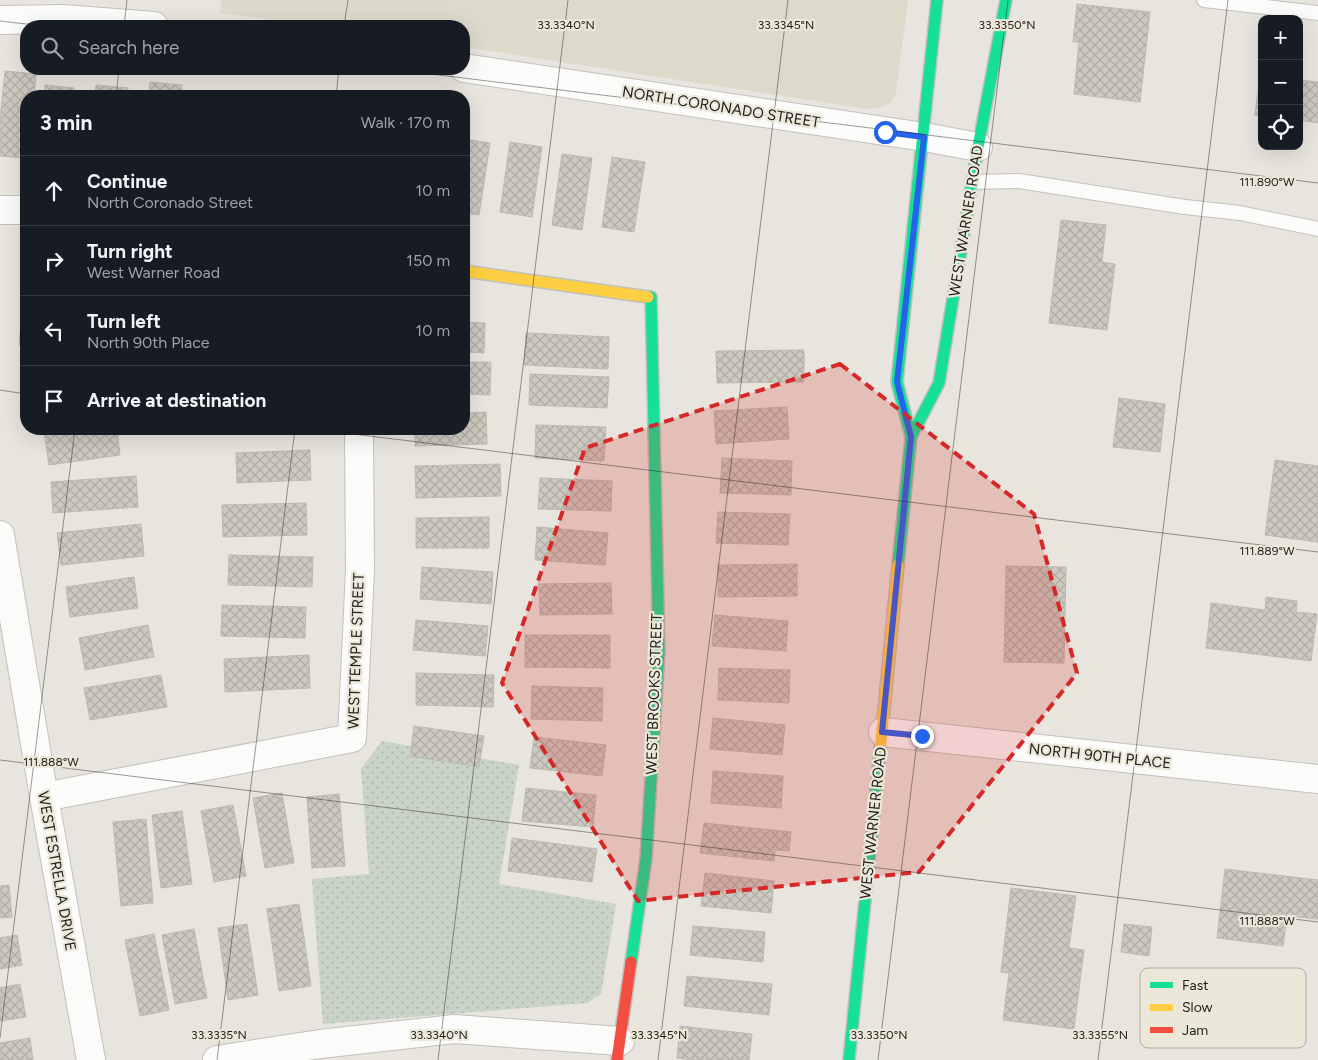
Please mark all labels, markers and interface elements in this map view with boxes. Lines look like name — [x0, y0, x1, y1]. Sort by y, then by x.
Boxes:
map controls — [1258, 15, 1303, 150]
button: + — [1258, 15, 1303, 60]
text: 33.3340°N — [537, 18, 595, 32]
text: 33.3345°N — [758, 18, 814, 32]
text: 33.3350°N — [979, 18, 1035, 32]
search box — [20, 20, 470, 75]
icon: search — [38, 34, 66, 62]
text: Search here — [78, 36, 180, 59]
button: − — [1258, 60, 1303, 105]
street label: NORTH CORONADO STREET — [621, 82, 822, 132]
button: locate — [1258, 105, 1303, 150]
text: 3 min — [40, 110, 92, 135]
text: Walk · 170 m — [361, 113, 450, 132]
route start — [874, 121, 897, 144]
street label: WEST WARNER ROAD — [945, 144, 987, 298]
text: Continue — [87, 170, 167, 193]
text: 111.890°W — [1239, 175, 1295, 189]
icon: ahead — [40, 177, 68, 205]
text: 10 m — [416, 181, 450, 200]
text: North Coronado Street — [87, 193, 253, 212]
text: Turn right — [87, 240, 173, 263]
icon: right — [40, 247, 68, 275]
text: 150 m — [406, 251, 450, 270]
text: West Warner Road — [87, 263, 220, 282]
text: Turn left — [87, 310, 161, 333]
icon: left — [40, 317, 68, 345]
text: 10 m — [416, 321, 450, 340]
text: North 90th Place — [87, 333, 210, 352]
icon: arrive — [40, 387, 68, 415]
text: Arrive at destination — [87, 389, 266, 412]
text: 111.889°W — [1240, 544, 1295, 558]
street label: WEST TEMPLE STREET — [344, 572, 368, 729]
street label: WEST BROOKS STREET — [642, 612, 666, 775]
route end — [911, 725, 934, 748]
street label: NORTH 90TH PLACE — [1028, 740, 1172, 772]
street label: WEST WARNER ROAD — [856, 746, 890, 900]
text: 111.888°W — [23, 755, 79, 769]
street label: WEST ESTRELLA DRIVE — [34, 790, 80, 952]
text: 111.888°W — [1239, 914, 1295, 928]
legend — [1140, 968, 1306, 1048]
text: Fast — [1182, 977, 1208, 994]
text: Slow — [1182, 999, 1213, 1016]
text: Jam — [1182, 1022, 1208, 1039]
text: 33.3335°N — [191, 1028, 247, 1042]
text: 33.3340°N — [410, 1028, 468, 1042]
text: 33.3345°N — [631, 1028, 687, 1042]
text: 33.3350°N — [851, 1028, 907, 1042]
text: 33.3355°N — [1072, 1028, 1128, 1042]

